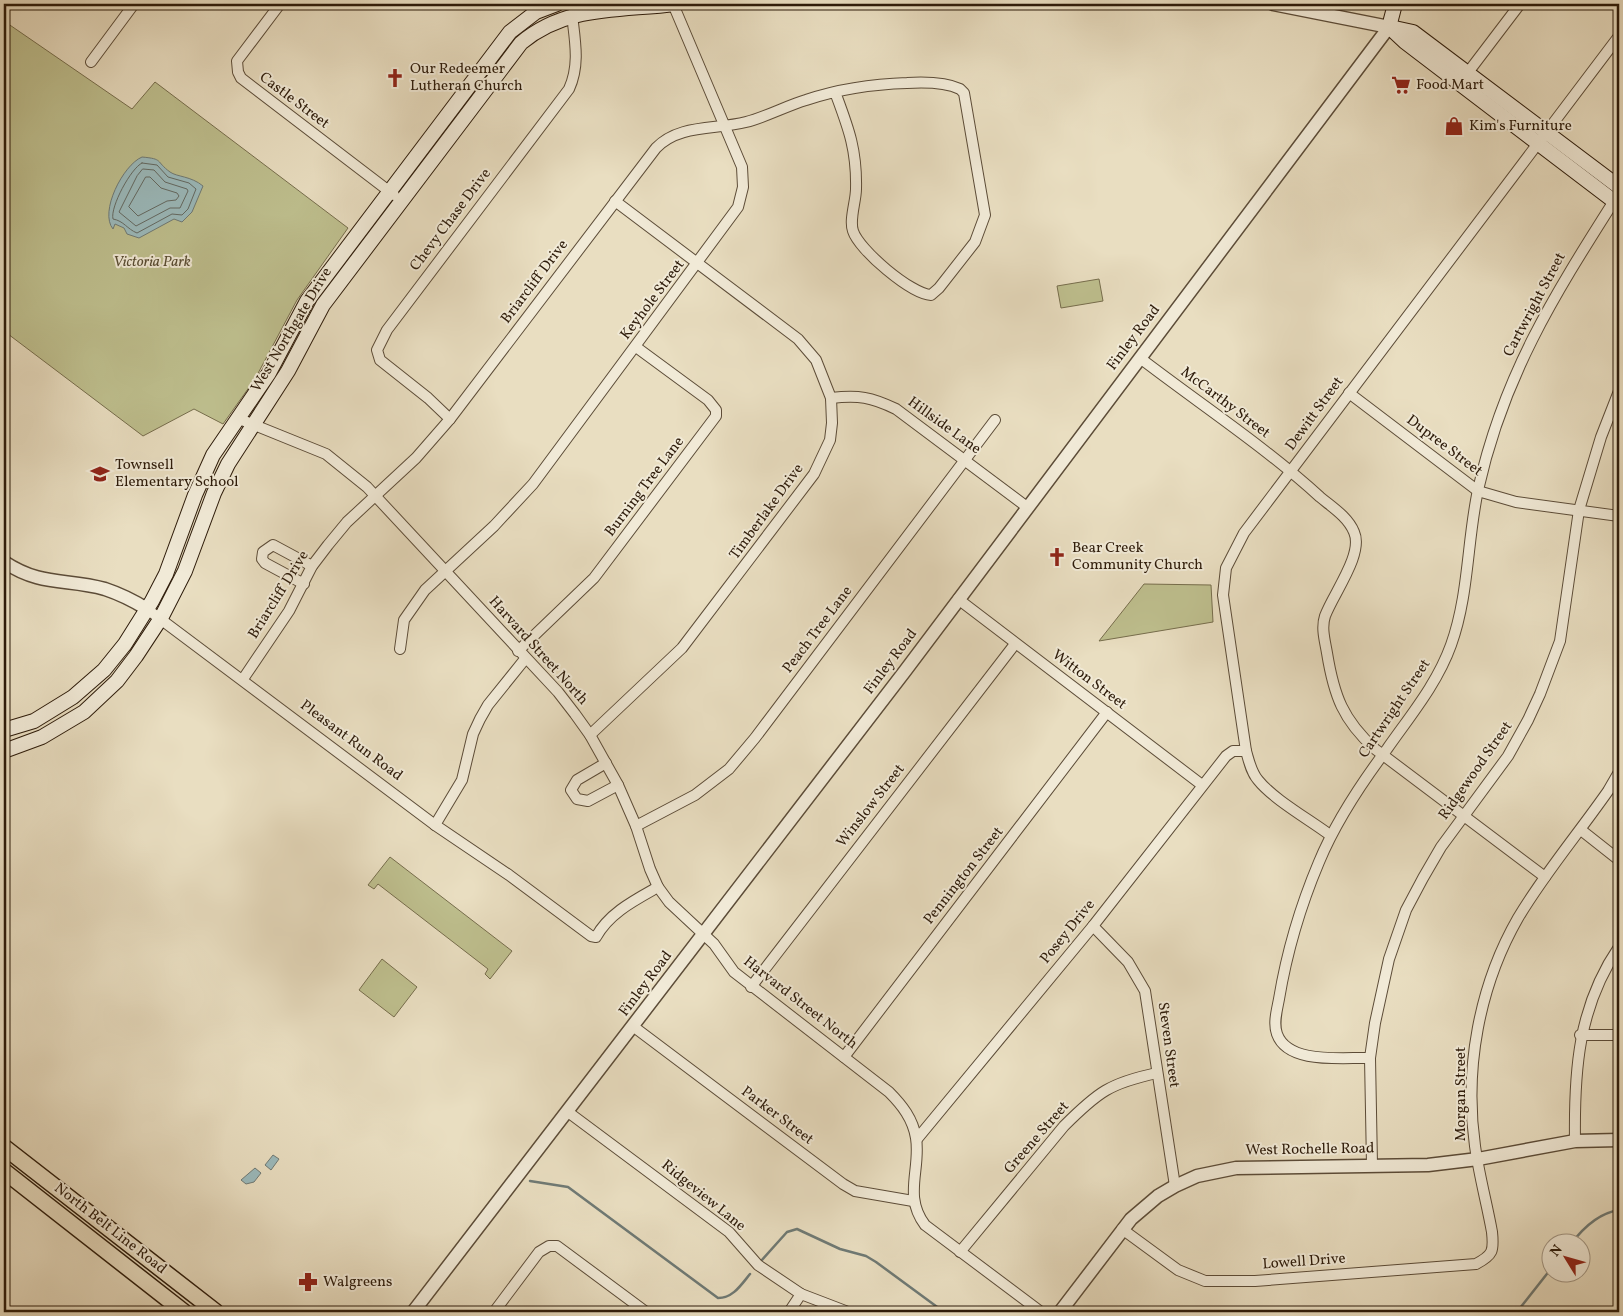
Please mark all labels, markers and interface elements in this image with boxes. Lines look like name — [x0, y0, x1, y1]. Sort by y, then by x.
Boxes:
place label: Our Redeemer Lutheran Church — [410, 59, 523, 97]
church icon: Our Redeemer Lutheran Church — [384, 67, 406, 89]
street label: Castle Street — [255, 68, 333, 134]
supermarket icon: Food Mart — [1390, 74, 1412, 96]
place label: Food Mart — [1416, 75, 1484, 96]
shop icon: Kim's Furniture — [1443, 115, 1465, 137]
place label: Kim's Furniture — [1469, 116, 1572, 137]
street label: Chevy Chase Drive — [405, 164, 497, 276]
street label: Briarcliff Drive — [496, 236, 574, 328]
street label: Cartwright Street — [1499, 249, 1571, 361]
park label: Victoria Park — [113, 252, 191, 273]
street label: Keyhole Street — [616, 256, 690, 344]
street label: West Northgate Drive — [246, 264, 338, 396]
street label: Finley Road — [1102, 301, 1166, 375]
street label: McCarthy Street — [1176, 362, 1274, 444]
street label: Dewitt Street — [1281, 373, 1349, 455]
street label: Hillside Lane — [903, 392, 985, 460]
street label: Dupree Street — [1401, 410, 1487, 482]
street label: Burning Tree Lane — [600, 433, 690, 541]
place label: Townsell Elementary School — [115, 455, 238, 493]
street label: Timberlake Drive — [725, 460, 809, 564]
school or university icon: Townsell Elementary School — [89, 463, 111, 485]
place label: Bear Creek Community Church — [1072, 538, 1203, 576]
church icon: Bear Creek Community Church — [1046, 546, 1068, 568]
street label: Briarcliff Drive — [244, 547, 314, 643]
street label: Peach Tree Lane — [778, 582, 858, 678]
street label: Harvard Street North — [483, 592, 593, 710]
street label: Finley Road — [859, 625, 923, 699]
street label: Witton Street — [1047, 645, 1131, 715]
street label: Cartwright Street — [1354, 655, 1436, 763]
street label: Pleasant Run Road — [295, 695, 407, 787]
street label: Ridgewood Street — [1434, 717, 1518, 825]
street label: Winslow Street — [832, 760, 910, 852]
street label: Pennington Street — [919, 823, 1009, 929]
street label: Posey Drive — [1036, 895, 1100, 969]
street label: Finley Road — [614, 947, 678, 1021]
street label: Harvard Street North — [738, 952, 862, 1054]
street label: Steven Street — [1152, 1001, 1184, 1089]
street label: Morgan Street — [1451, 1047, 1472, 1141]
street label: Parker Street — [736, 1082, 818, 1150]
street label: Greene Street — [1000, 1097, 1074, 1179]
street label: West Rochelle Road — [1245, 1138, 1375, 1162]
street label: Ridgeview Lane — [656, 1155, 750, 1237]
street label: North Belt Line Road — [49, 1178, 171, 1280]
north arrow — [1540, 1234, 1590, 1284]
text: N — [1546, 1241, 1567, 1261]
street label: Lowell Drive — [1262, 1249, 1346, 1275]
pharmacy icon: Walgreens — [297, 1271, 319, 1293]
place label: Walgreens — [323, 1272, 393, 1293]

